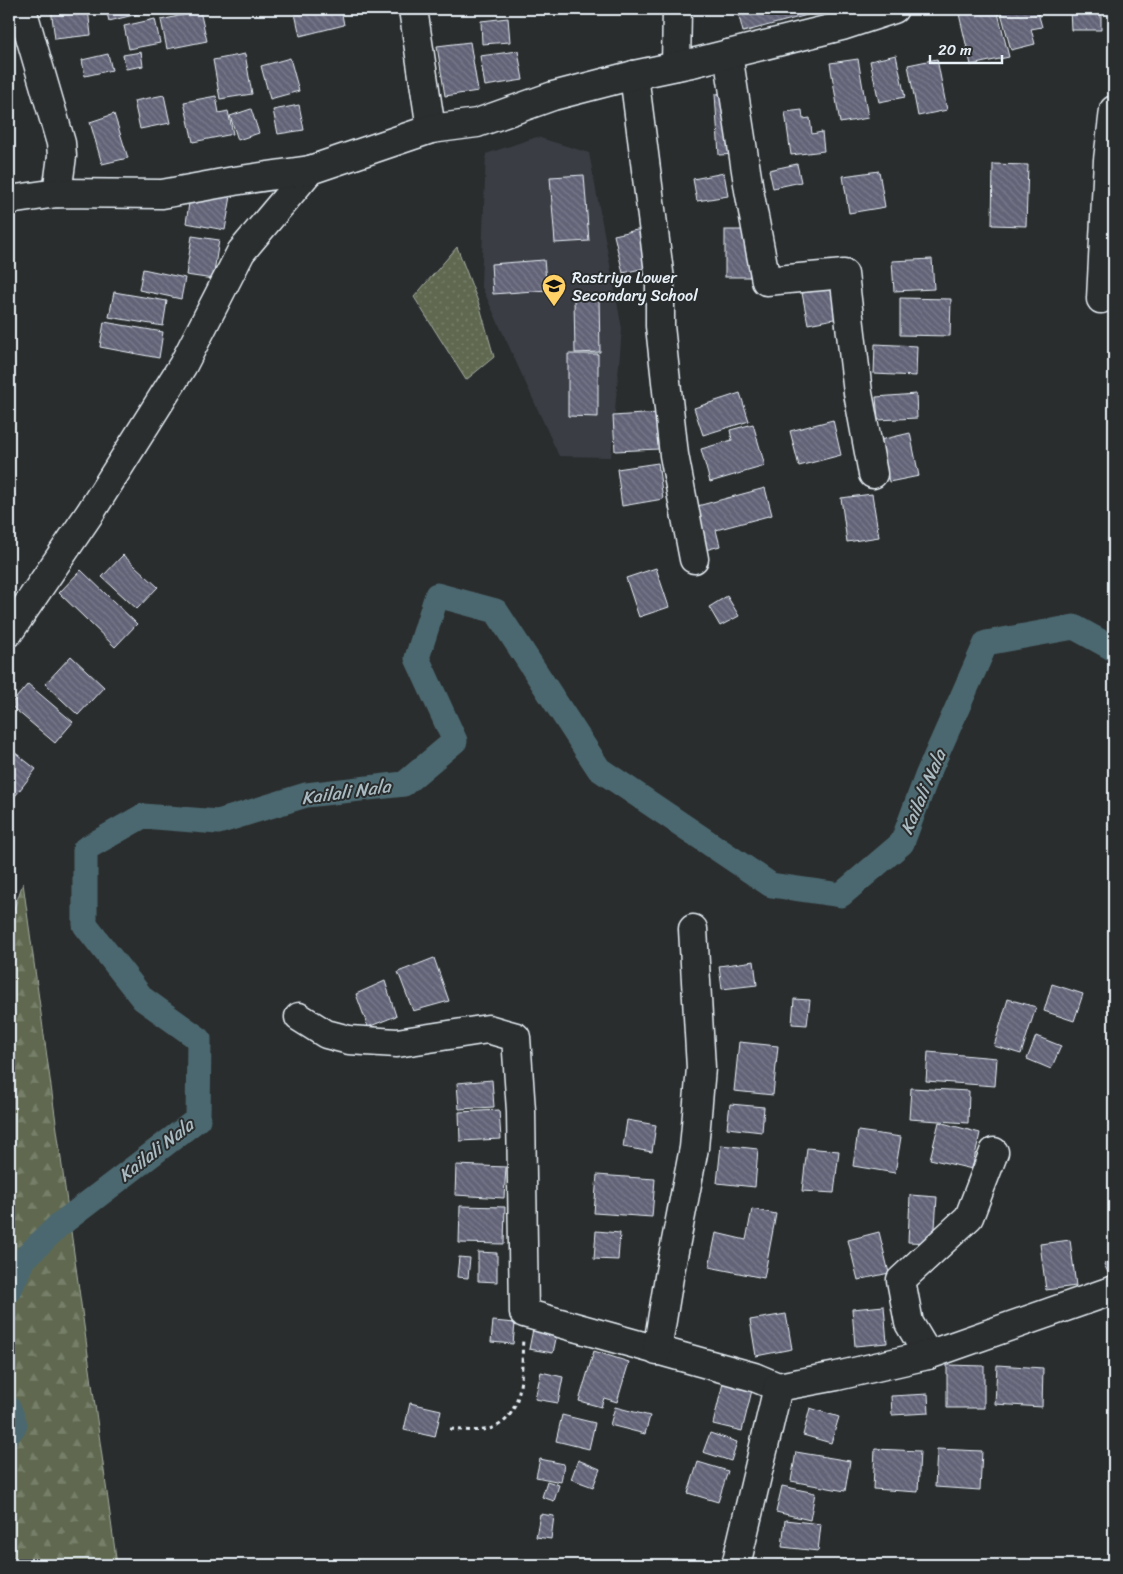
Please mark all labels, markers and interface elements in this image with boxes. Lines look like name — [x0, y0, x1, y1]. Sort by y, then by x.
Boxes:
scale bar — [930, 32, 1003, 64]
text: 20 m — [938, 37, 972, 63]
place label: Rastriya Lower Secondary School — [572, 263, 698, 310]
school or university icon: Rastriya Lower Secondary School — [541, 273, 567, 307]
water label: Kailali Nala — [891, 743, 956, 839]
water label: Kailali Nala — [299, 770, 395, 814]
water label: Kailali Nala — [111, 1109, 203, 1190]

